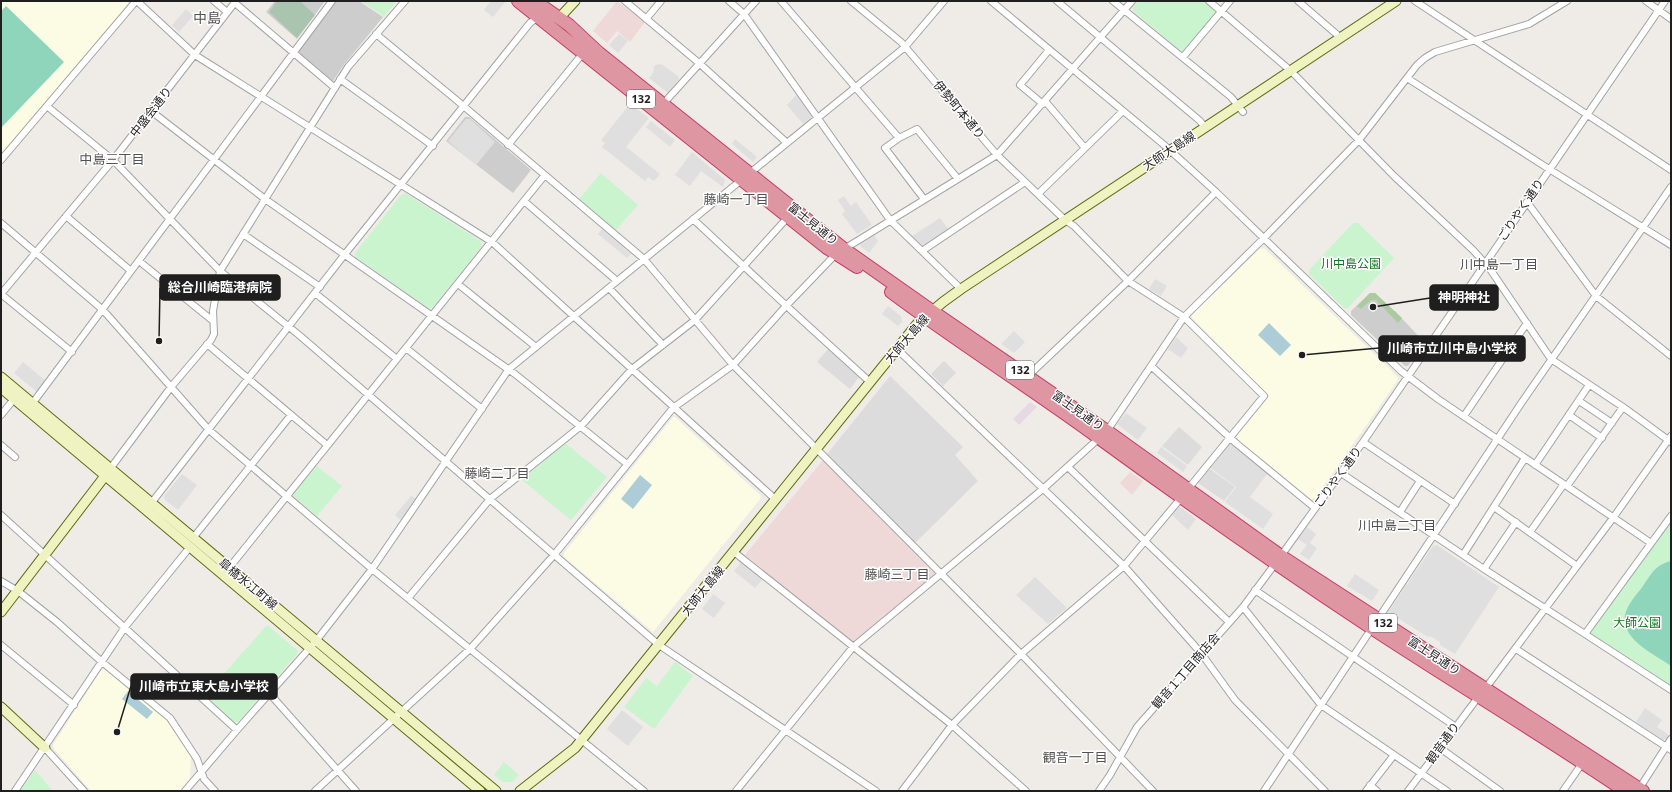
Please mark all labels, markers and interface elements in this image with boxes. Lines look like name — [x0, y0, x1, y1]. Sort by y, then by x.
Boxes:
district label: 中島 — [193, 8, 221, 27]
street label: 伊勢町本通り — [930, 77, 989, 143]
street label: 中盛会通り — [125, 83, 176, 141]
road number: 132 — [627, 90, 655, 108]
street label: 大師大島線 — [1139, 127, 1199, 174]
district label: 中島三丁目 — [79, 150, 145, 168]
street label: ごりやく通り — [1493, 175, 1548, 244]
district label: 藤崎一丁目 — [703, 190, 769, 208]
street label: 富士見通り — [785, 198, 842, 249]
park label: 川中島公園 — [1321, 255, 1381, 272]
district label: 川中島一丁目 — [1460, 255, 1538, 273]
callout: 総合川崎臨港病院 — [160, 275, 280, 300]
text: 総合川崎臨港病院 — [167, 278, 272, 296]
callout: 神明神社 — [1430, 285, 1498, 310]
text: 神明神社 — [1438, 288, 1490, 306]
street label: 大師大島線 — [881, 310, 933, 367]
callout: 川崎市立川中島小学校 — [1379, 336, 1525, 361]
text: 川崎市立川中島小学校 — [1387, 339, 1517, 357]
road number: 132 — [1006, 361, 1034, 379]
street label: 富士見通り — [1049, 386, 1108, 435]
street label: ごりやく通り — [1310, 443, 1366, 511]
district label: 藤崎二丁目 — [464, 464, 530, 482]
district label: 川中島二丁目 — [1358, 516, 1436, 534]
street label: 皐橋水江町線 — [215, 554, 281, 613]
street label: 大師大島線 — [677, 562, 728, 619]
district label: 藤崎三丁目 — [864, 565, 930, 583]
road number: 132 — [1369, 614, 1397, 632]
park label: 大師公園 — [1613, 614, 1661, 631]
street label: 観音１丁目商店会 — [1148, 629, 1224, 712]
street label: 富士見通り — [1404, 632, 1464, 679]
callout: 川崎市立東大島小学校 — [131, 674, 277, 699]
text: 川崎市立東大島小学校 — [139, 677, 269, 695]
street label: 観音通り — [1422, 718, 1464, 767]
district label: 観音一丁目 — [1042, 748, 1108, 766]

